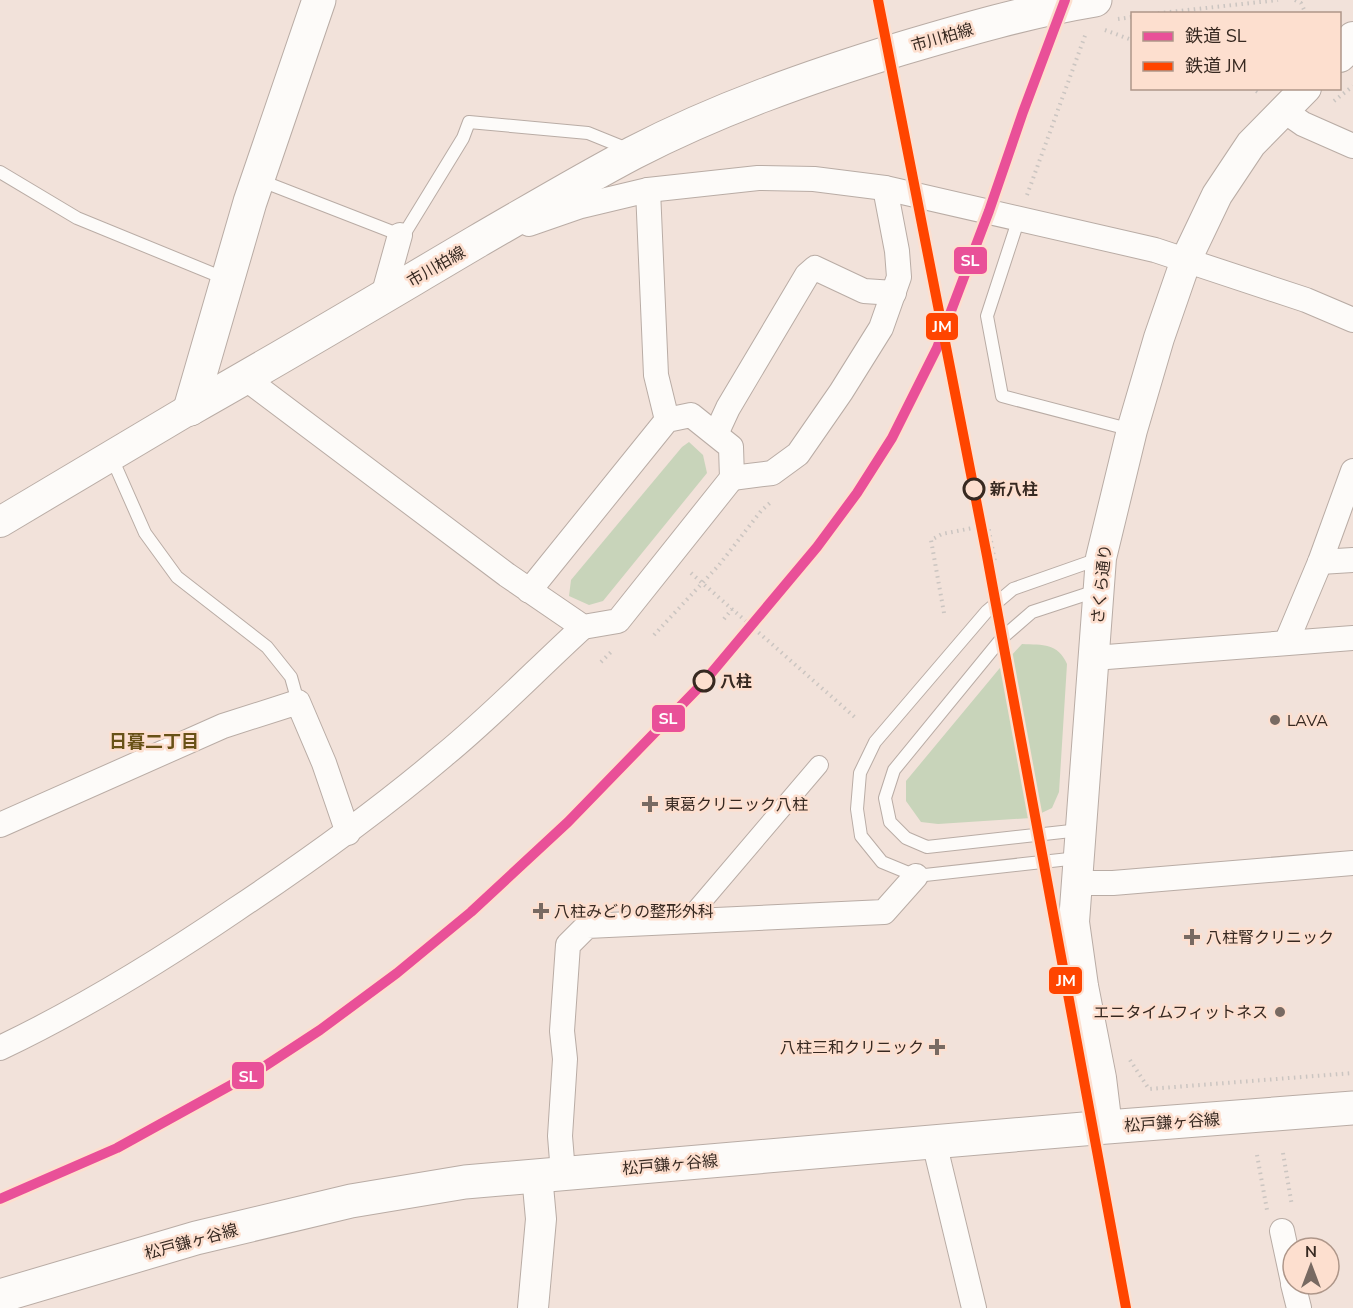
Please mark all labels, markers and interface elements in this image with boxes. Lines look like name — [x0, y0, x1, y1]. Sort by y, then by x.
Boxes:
legend — [1131, 12, 1341, 90]
street label: 市川柏線 — [908, 19, 976, 57]
text: 鉄道 SL — [1185, 24, 1247, 48]
text: 鉄道 JM — [1185, 54, 1247, 78]
street label: 市川柏線 — [403, 241, 470, 292]
line badge: SL — [953, 246, 988, 275]
text: SL — [960, 250, 980, 272]
line badge: JM — [925, 312, 959, 341]
text: JM — [931, 316, 952, 338]
marker: 新八柱 — [963, 478, 985, 500]
place label: 新八柱 — [990, 479, 1038, 501]
street label: さくら通り — [1087, 543, 1117, 625]
marker: 八柱 — [693, 670, 715, 692]
place label: 八柱 — [720, 671, 752, 693]
line badge: SL — [651, 704, 686, 733]
text: SL — [658, 708, 678, 730]
place label: LAVA — [1287, 710, 1328, 732]
marker: LAVA — [1268, 713, 1282, 727]
district label: 日暮二丁目 — [109, 730, 199, 754]
place label: 東葛クリニック八柱 — [664, 794, 808, 816]
marker: 東葛クリニック八柱 — [641, 795, 659, 813]
place label: 八柱みどりの整形外科 — [554, 901, 714, 923]
marker: 八柱みどりの整形外科 — [532, 902, 550, 920]
place label: 八柱腎クリニック — [1206, 927, 1334, 949]
marker: 八柱腎クリニック — [1183, 928, 1201, 946]
line badge: JM — [1048, 966, 1083, 995]
text: JM — [1055, 970, 1076, 992]
place label: エニタイムフィットネス — [1094, 1002, 1268, 1024]
marker: エニタイムフィットネス — [1273, 1005, 1287, 1019]
place label: 八柱三和クリニック — [780, 1037, 924, 1059]
marker: 八柱三和クリニック — [928, 1038, 946, 1056]
line badge: SL — [231, 1061, 265, 1090]
text: SL — [238, 1066, 258, 1088]
street label: 松戸鎌ヶ谷線 — [1123, 1109, 1221, 1137]
street label: 松戸鎌ヶ谷線 — [621, 1150, 719, 1180]
street label: 松戸鎌ヶ谷線 — [142, 1219, 240, 1265]
north arrow — [1281, 1236, 1341, 1296]
text: N — [1305, 1241, 1317, 1263]

